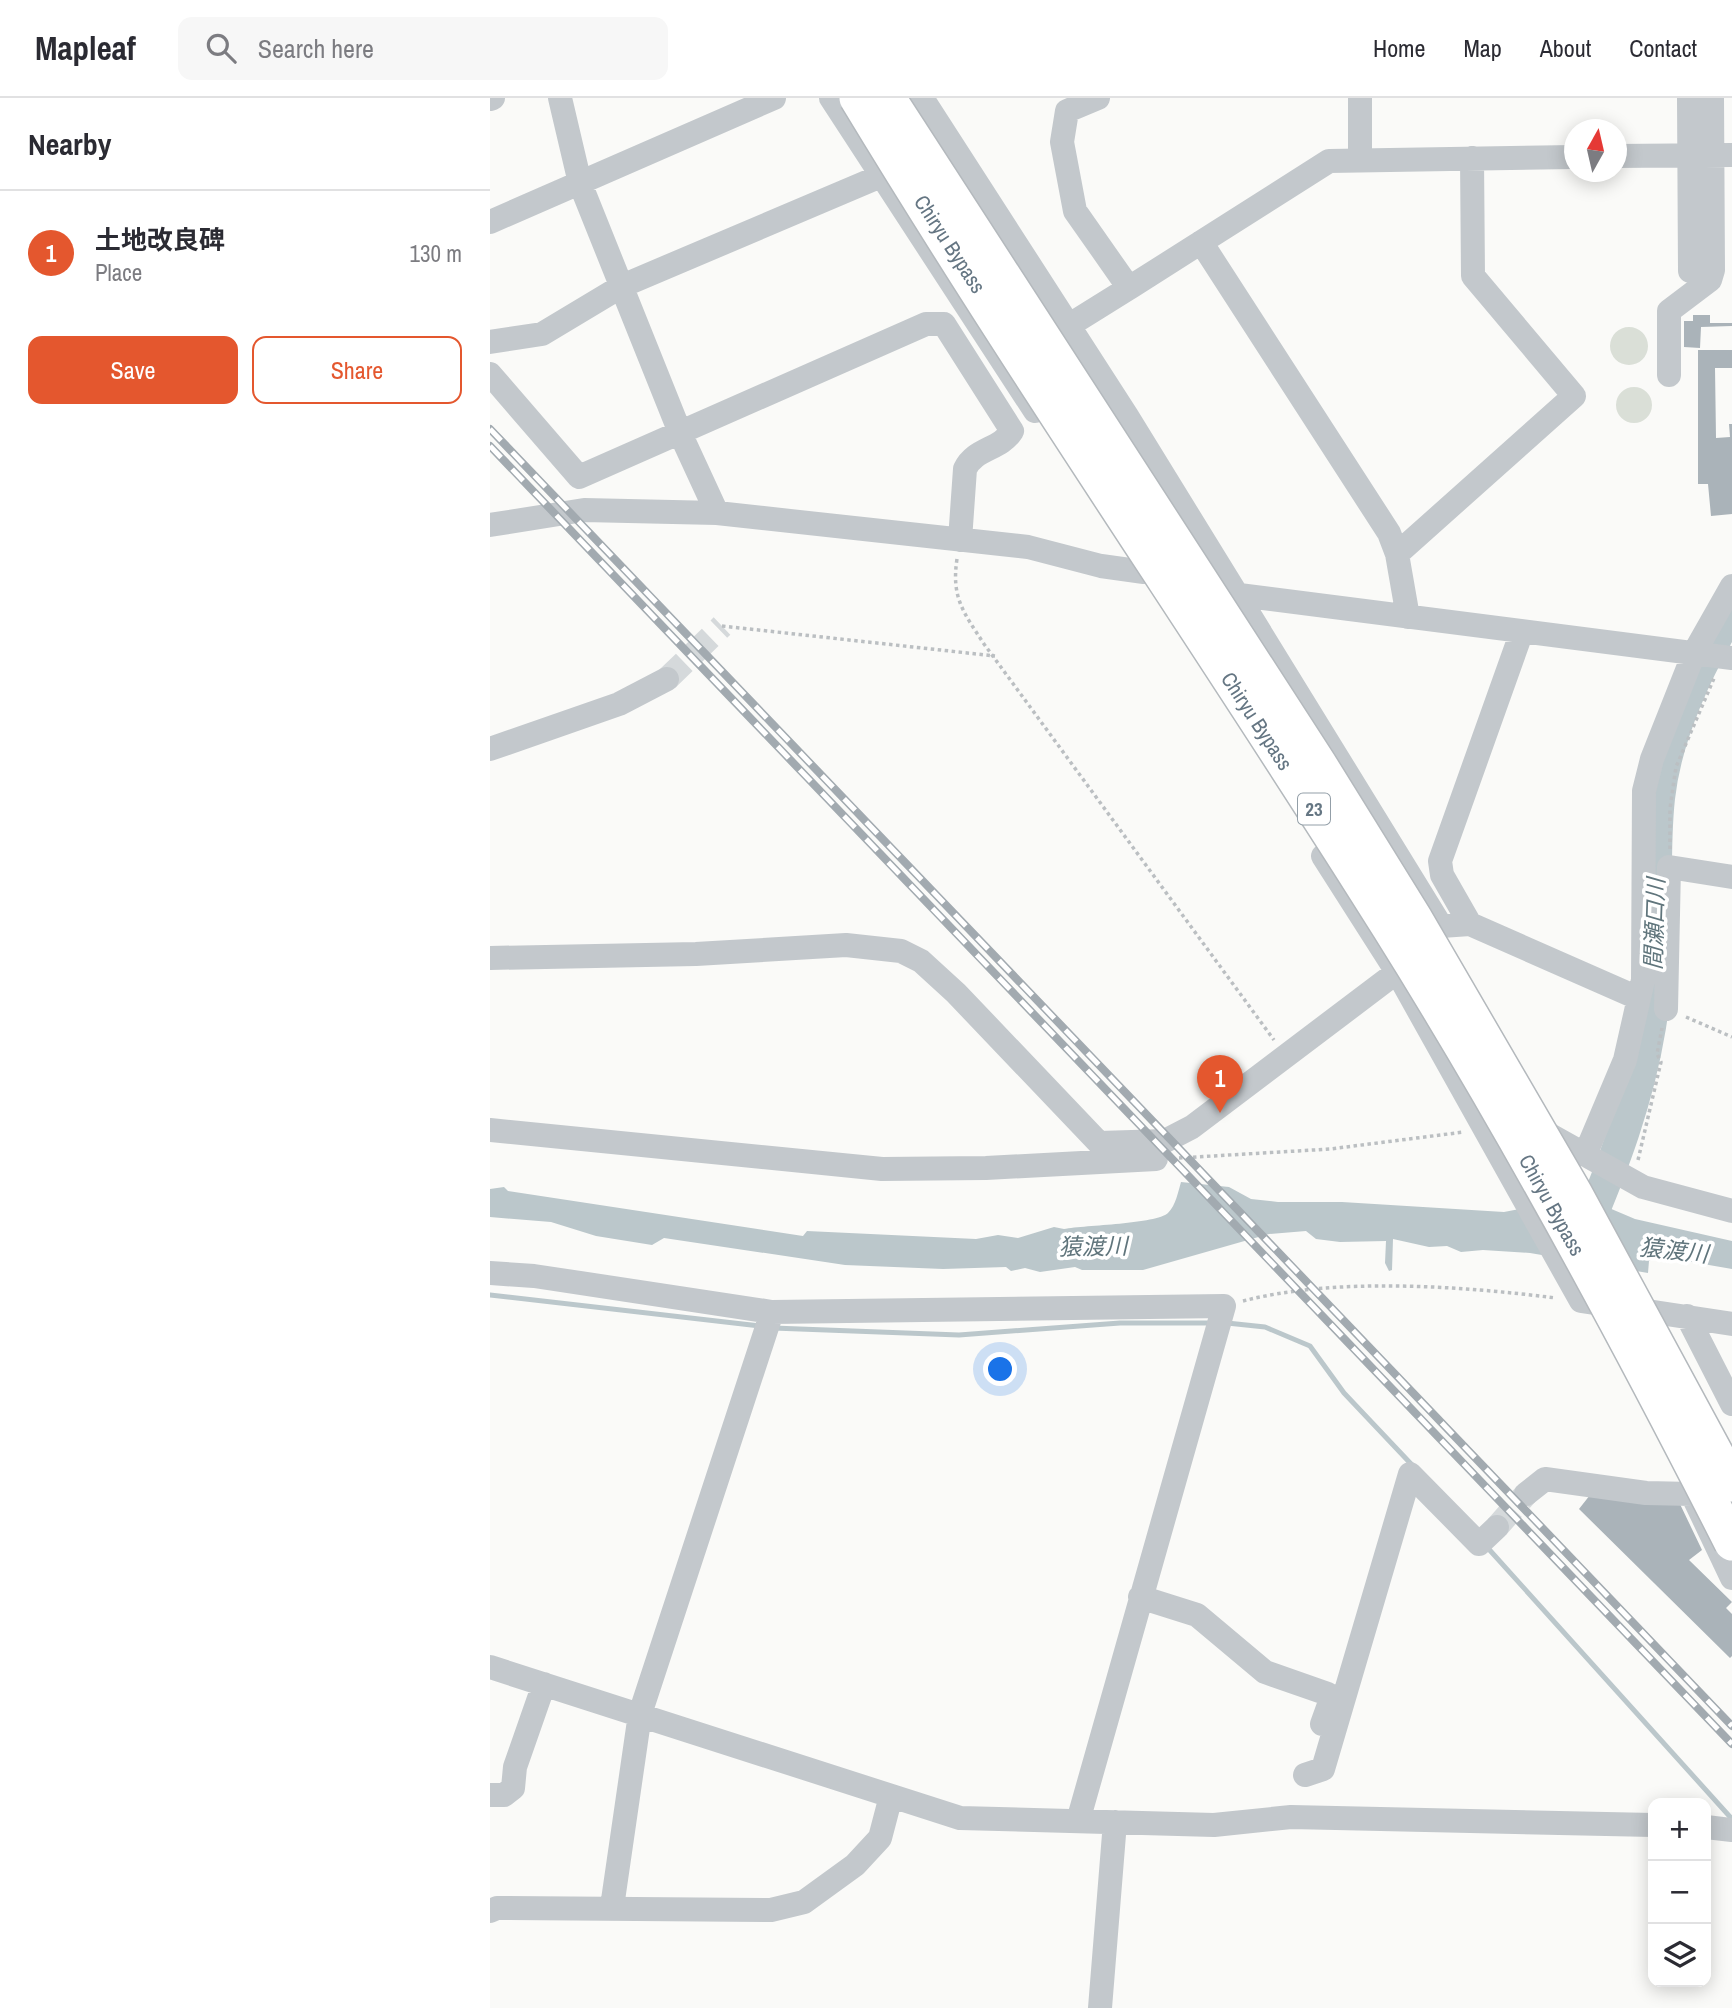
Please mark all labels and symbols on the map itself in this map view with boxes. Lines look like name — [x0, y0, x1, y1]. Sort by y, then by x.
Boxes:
north arrow — [1564, 119, 1627, 182]
street label: Chiryu Bypass — [907, 189, 993, 299]
street label: Chiryu Bypass — [1214, 666, 1300, 776]
road number: 23 — [1298, 794, 1330, 824]
water label: 間瀬口川 — [1637, 874, 1671, 971]
pin: 1 — [1197, 1055, 1243, 1113]
street label: Chiryu Bypass — [1512, 1149, 1592, 1261]
water label: 猿渡川 — [1058, 1230, 1131, 1262]
water label: 猿渡川 — [1638, 1231, 1713, 1269]
your location — [983, 1352, 1017, 1386]

